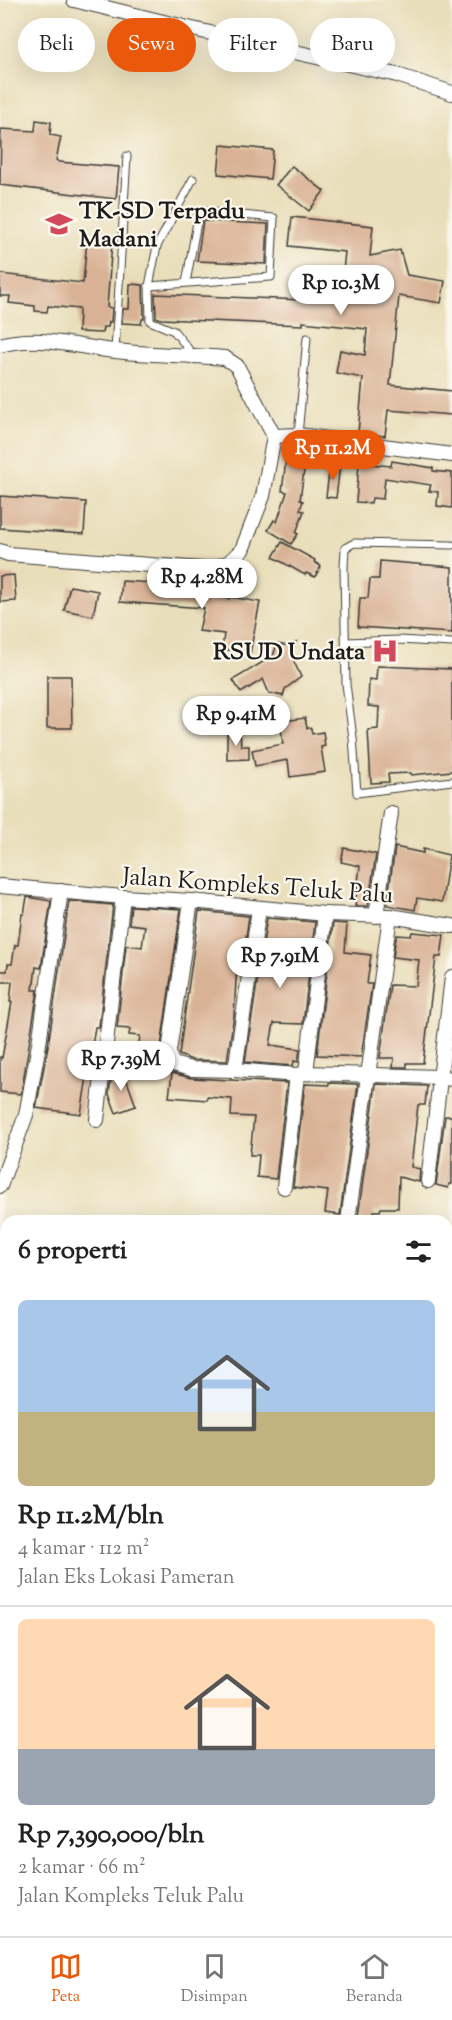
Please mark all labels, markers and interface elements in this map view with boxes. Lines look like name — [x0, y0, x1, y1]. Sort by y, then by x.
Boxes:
chip: Beli — [18, 18, 95, 72]
chip: Sewa — [107, 18, 196, 72]
chip: Filter — [208, 18, 298, 72]
chip: Baru — [310, 18, 395, 72]
place label: TK-SD Terpadu Madani — [79, 195, 245, 257]
school or university icon: TK-SD Terpadu Madani — [44, 209, 74, 239]
pin: Rp 10.3M — [279, 265, 403, 316]
text: Rp 10.3M — [302, 270, 380, 299]
pin: Rp 11.2M — [271, 430, 395, 481]
text: Rp 11.2M — [295, 435, 371, 464]
pin: Rp 4.28M — [140, 559, 264, 610]
text: Rp 4.28M — [161, 564, 243, 593]
place label: RSUD Undata — [213, 636, 366, 670]
hospital icon: RSUD Undata — [370, 636, 400, 666]
pin: Rp 9.41M — [174, 696, 298, 747]
text: Rp 9.41M — [196, 701, 276, 730]
street label: Jalan Kompleks Teluk Palu — [119, 860, 395, 913]
pin: Rp 7.91M — [218, 938, 342, 989]
text: Rp 7.91M — [241, 943, 319, 972]
pin: Rp 7.39M — [59, 1041, 183, 1092]
text: Rp 7.39M — [81, 1046, 161, 1075]
text: 6 properti — [18, 1233, 127, 1270]
icon: filters — [402, 1235, 435, 1268]
icon: home — [173, 1339, 281, 1447]
text: Rp 11.2M/bln — [18, 1498, 164, 1535]
text: 4 kamar · 112 m² — [18, 1535, 150, 1564]
text: Jalan Eks Lokasi Pameran — [18, 1564, 235, 1593]
icon: home — [173, 1658, 281, 1766]
text: Rp 7,390,000/bln — [18, 1817, 204, 1854]
text: 2 kamar · 66 m² — [18, 1854, 146, 1883]
text: Jalan Kompleks Teluk Palu — [18, 1883, 244, 1912]
tab: Peta — [49, 1950, 82, 2009]
tab: Disimpan — [181, 1950, 248, 2009]
tab: Beranda — [346, 1950, 403, 2009]

